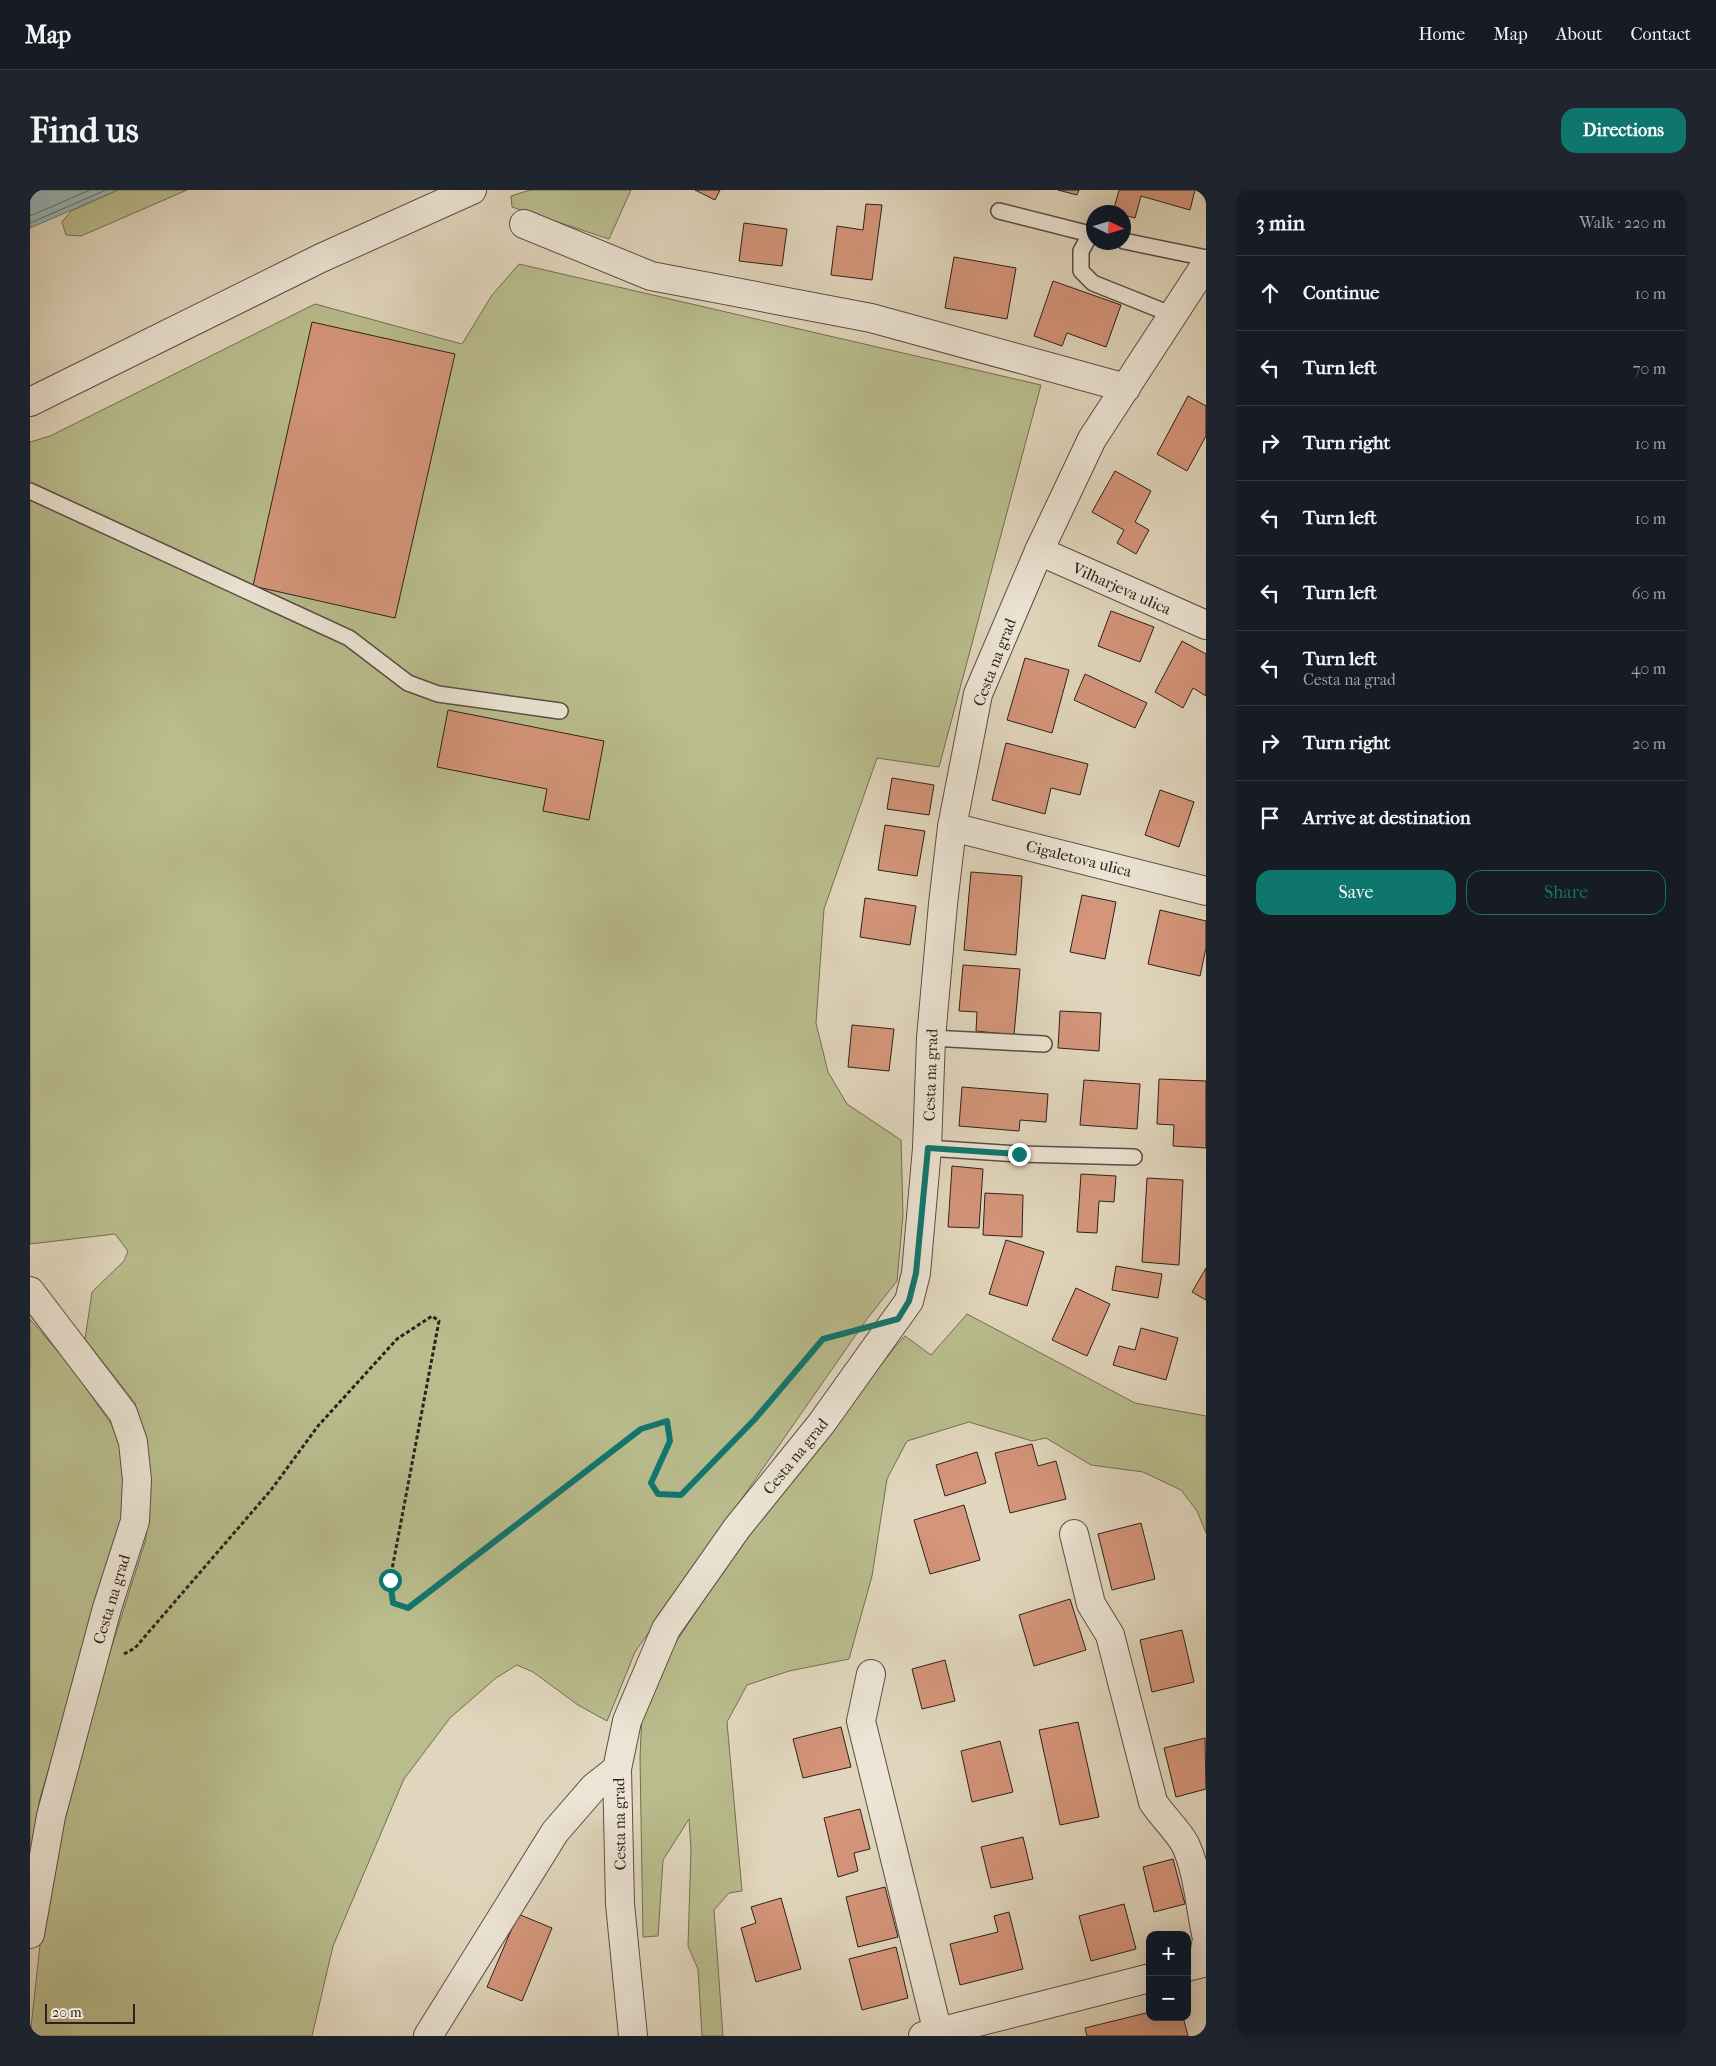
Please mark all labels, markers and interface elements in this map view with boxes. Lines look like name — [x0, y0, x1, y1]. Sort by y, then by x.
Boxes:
text: Map — [25, 21, 71, 49]
text: Home — [1418, 24, 1465, 45]
text: Map — [1493, 24, 1528, 45]
text: About — [1556, 24, 1602, 45]
text: Contact — [1630, 24, 1691, 45]
button: Directions — [1561, 108, 1686, 153]
text: Find us — [30, 110, 139, 151]
north arrow — [1086, 205, 1131, 250]
text: 3 min — [1256, 211, 1305, 235]
text: Walk · 220 m — [1579, 213, 1666, 232]
icon: ahead — [1256, 279, 1284, 307]
text: Continue — [1303, 282, 1379, 304]
text: 10 m — [1635, 284, 1666, 303]
icon: left — [1256, 354, 1284, 382]
text: Turn left — [1303, 357, 1377, 379]
text: 70 m — [1633, 359, 1666, 378]
icon: right — [1256, 429, 1284, 457]
text: Turn right — [1303, 432, 1390, 454]
text: 10 m — [1635, 434, 1666, 453]
icon: left — [1256, 504, 1284, 532]
text: Turn left — [1303, 507, 1377, 529]
text: 10 m — [1635, 509, 1666, 528]
street label: Vilharjeva ulica — [1069, 558, 1175, 619]
icon: left — [1256, 579, 1284, 607]
text: Turn left — [1303, 582, 1377, 604]
text: 60 m — [1632, 584, 1666, 603]
street label: Cesta na grad — [969, 615, 1020, 709]
text: Turn left — [1303, 648, 1377, 670]
icon: left — [1256, 654, 1284, 682]
text: 40 m — [1631, 659, 1666, 678]
text: Cesta na grad — [1303, 670, 1396, 689]
icon: right — [1256, 729, 1284, 757]
text: Turn right — [1303, 732, 1390, 754]
text: 20 m — [1632, 734, 1666, 753]
icon: arrive — [1256, 804, 1284, 832]
text: Arrive at destination — [1303, 807, 1471, 829]
street label: Cigaletova ulica — [1024, 836, 1134, 881]
button: Save — [1256, 870, 1456, 915]
button: Share — [1466, 870, 1666, 915]
street label: Cesta na grad — [919, 1028, 942, 1122]
route end — [1008, 1143, 1031, 1166]
street label: Cesta na grad — [759, 1414, 832, 1498]
street label: Cesta na grad — [89, 1552, 134, 1646]
route start — [379, 1569, 402, 1592]
street label: Cesta na grad — [609, 1777, 630, 1871]
map controls — [1146, 1931, 1191, 2021]
button: + — [1146, 1931, 1191, 1976]
button: − — [1146, 1976, 1191, 2021]
scale bar — [45, 2001, 135, 2024]
text: 20 m — [52, 2004, 82, 2021]

